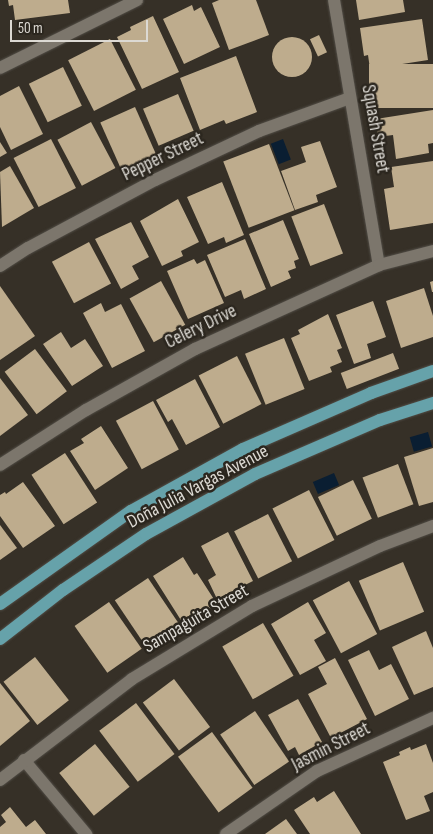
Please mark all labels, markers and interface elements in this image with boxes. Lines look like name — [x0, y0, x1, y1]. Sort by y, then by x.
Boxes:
scale bar — [12, 10, 150, 42]
text: 50 m — [18, 19, 43, 38]
street label: Squash Street — [356, 83, 394, 175]
street label: Pepper Street — [119, 128, 207, 186]
street label: Celery Drive — [161, 300, 241, 354]
street label: Doña Julia Vargas Avenue — [124, 440, 272, 534]
street label: Sampaguita Street — [139, 580, 253, 658]
street label: Jasmin Street — [288, 718, 374, 776]

